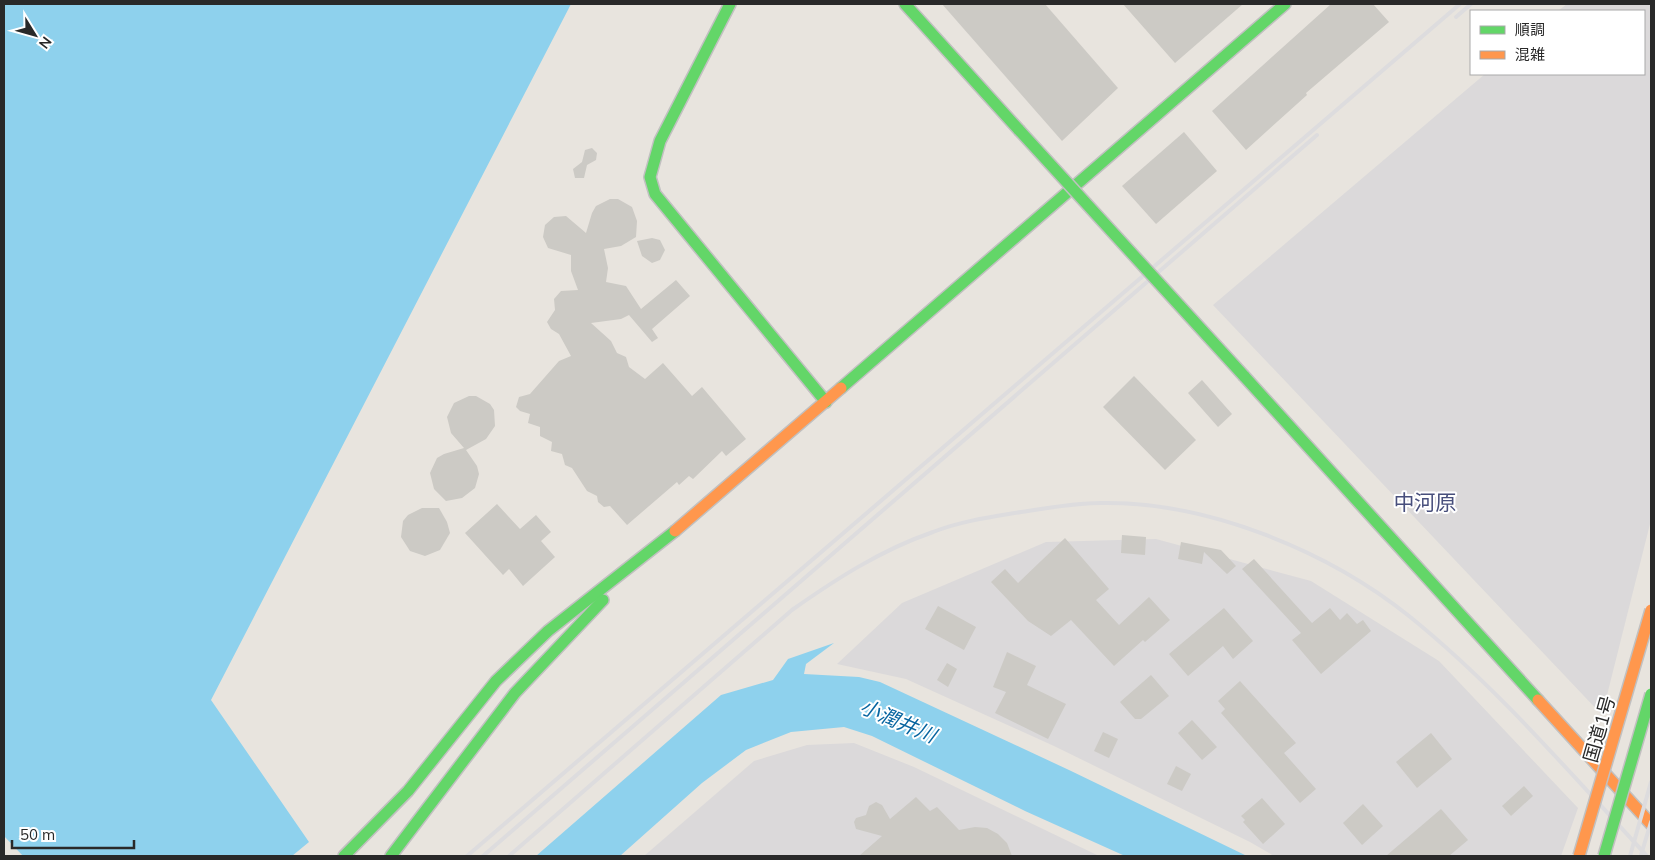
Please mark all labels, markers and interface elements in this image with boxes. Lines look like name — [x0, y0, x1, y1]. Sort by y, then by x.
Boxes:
north arrow — [10, 10, 60, 60]
legend — [1470, 10, 1645, 75]
text: 順調 — [1515, 20, 1545, 39]
text: N — [35, 33, 56, 52]
text: 混雑 — [1515, 45, 1545, 64]
district label: 中河原 — [1394, 489, 1457, 515]
water label: 小潤井川 — [856, 693, 942, 748]
street label: 国道1号 — [1578, 693, 1620, 765]
scale bar — [12, 818, 135, 850]
text: 50 m — [20, 825, 55, 844]

